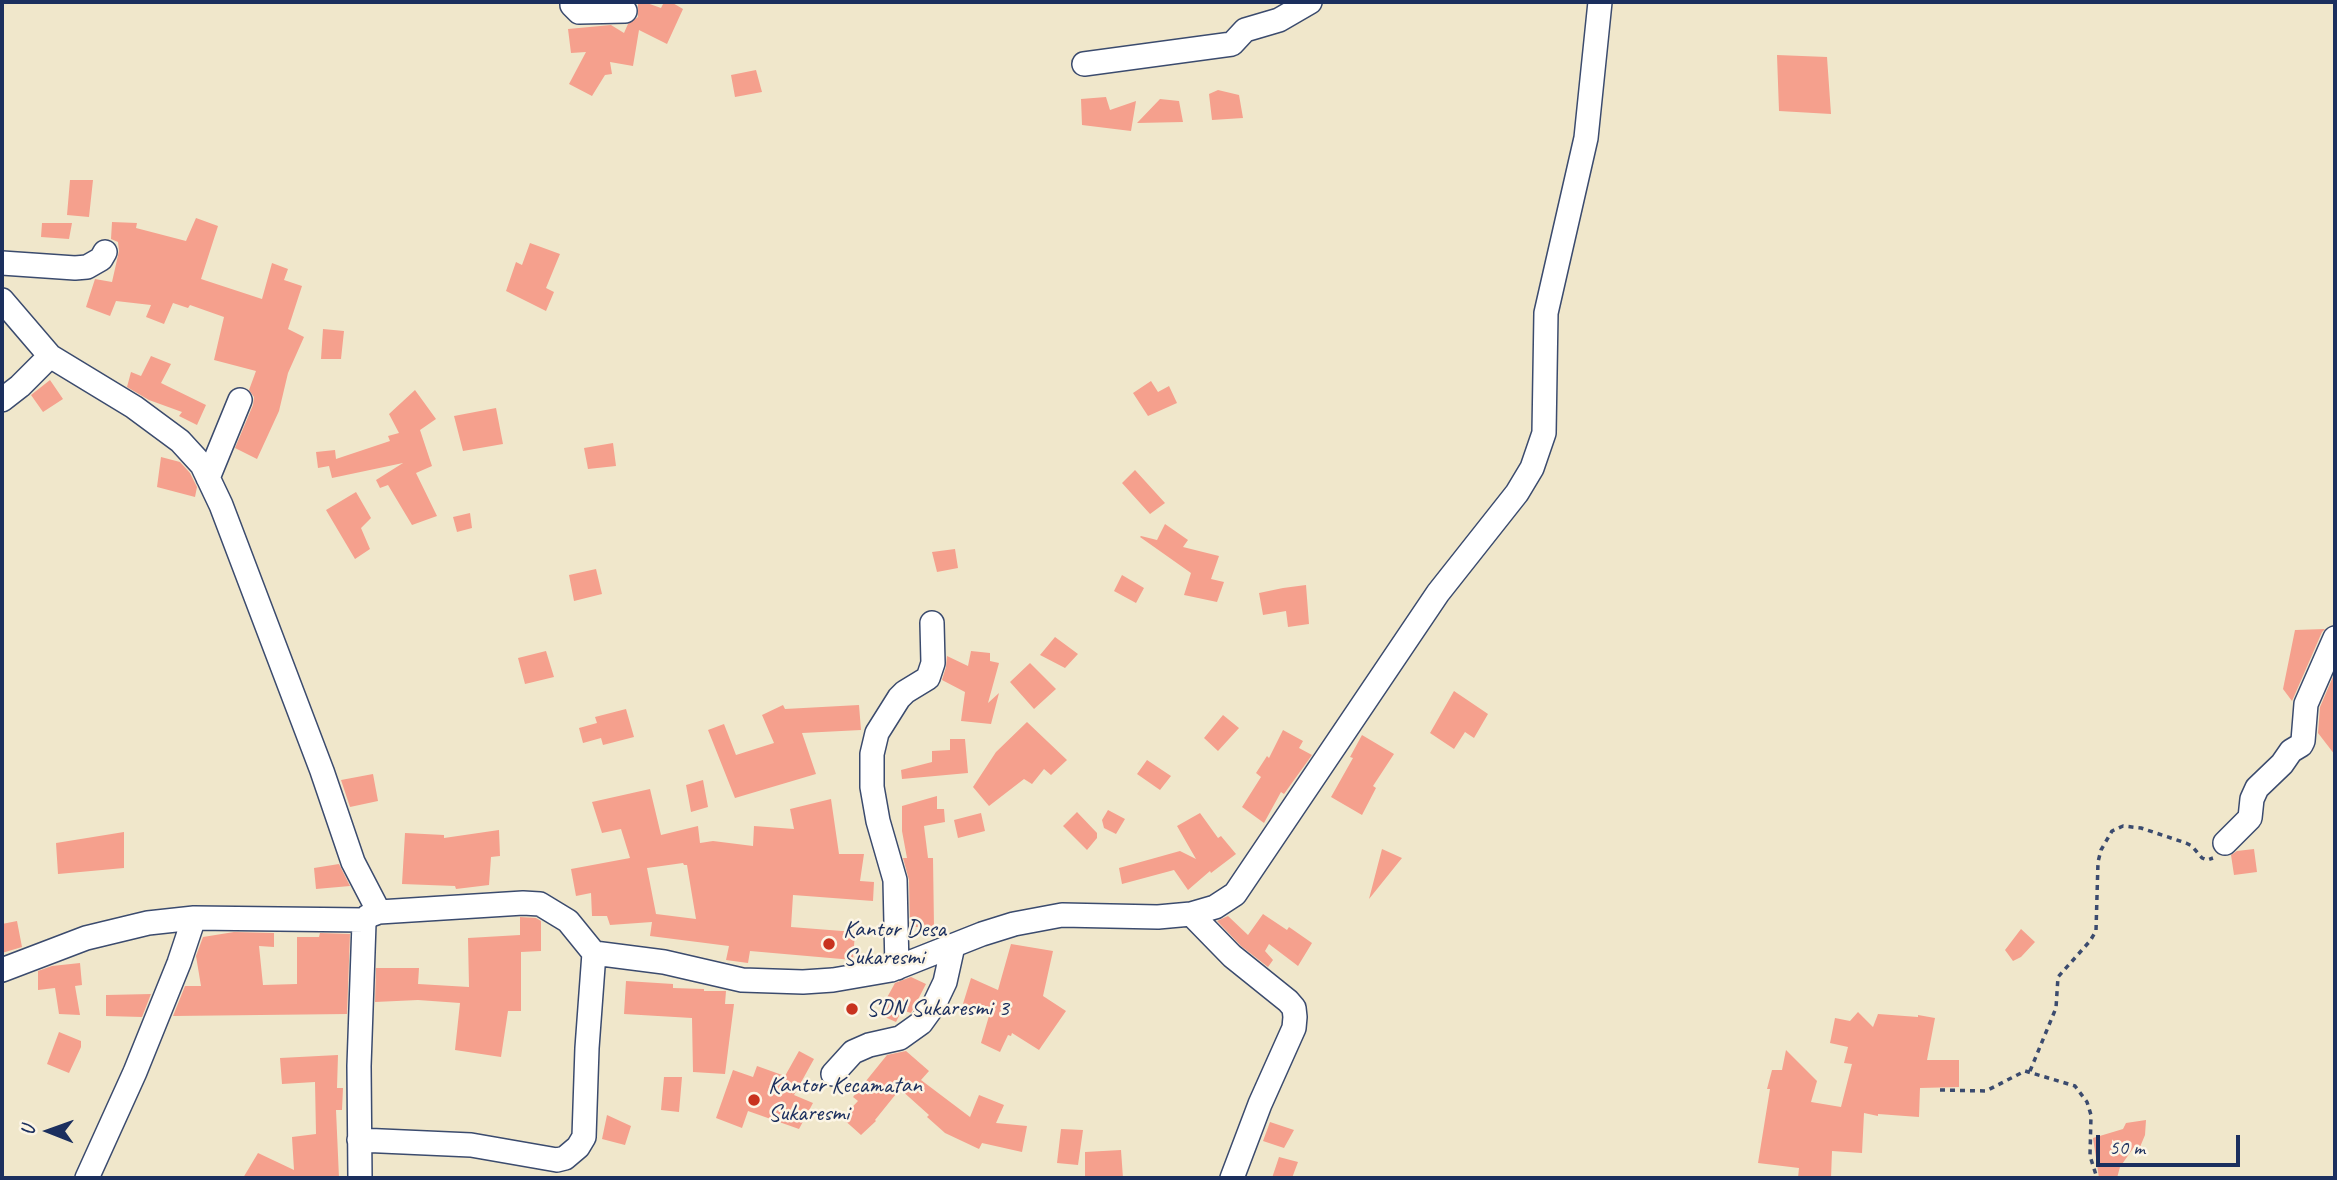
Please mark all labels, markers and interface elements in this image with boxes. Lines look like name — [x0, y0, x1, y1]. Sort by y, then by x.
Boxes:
place label: Kantor Desa Sukaresmi — [843, 916, 946, 972]
marker: Kantor Desa Sukaresmi — [821, 936, 837, 952]
place label: SDN Sukaresmi 3 — [866, 995, 1009, 1023]
marker: SDN Sukaresmi 3 — [844, 1001, 860, 1017]
place label: Kantor Kecamatan Sukaresmi — [768, 1072, 922, 1128]
marker: Kantor Kecamatan Sukaresmi — [746, 1092, 762, 1108]
north arrow — [14, 1096, 84, 1166]
scale bar — [2099, 1120, 2242, 1164]
text: U — [16, 1126, 40, 1135]
text: 50 m — [2109, 1134, 2145, 1160]

